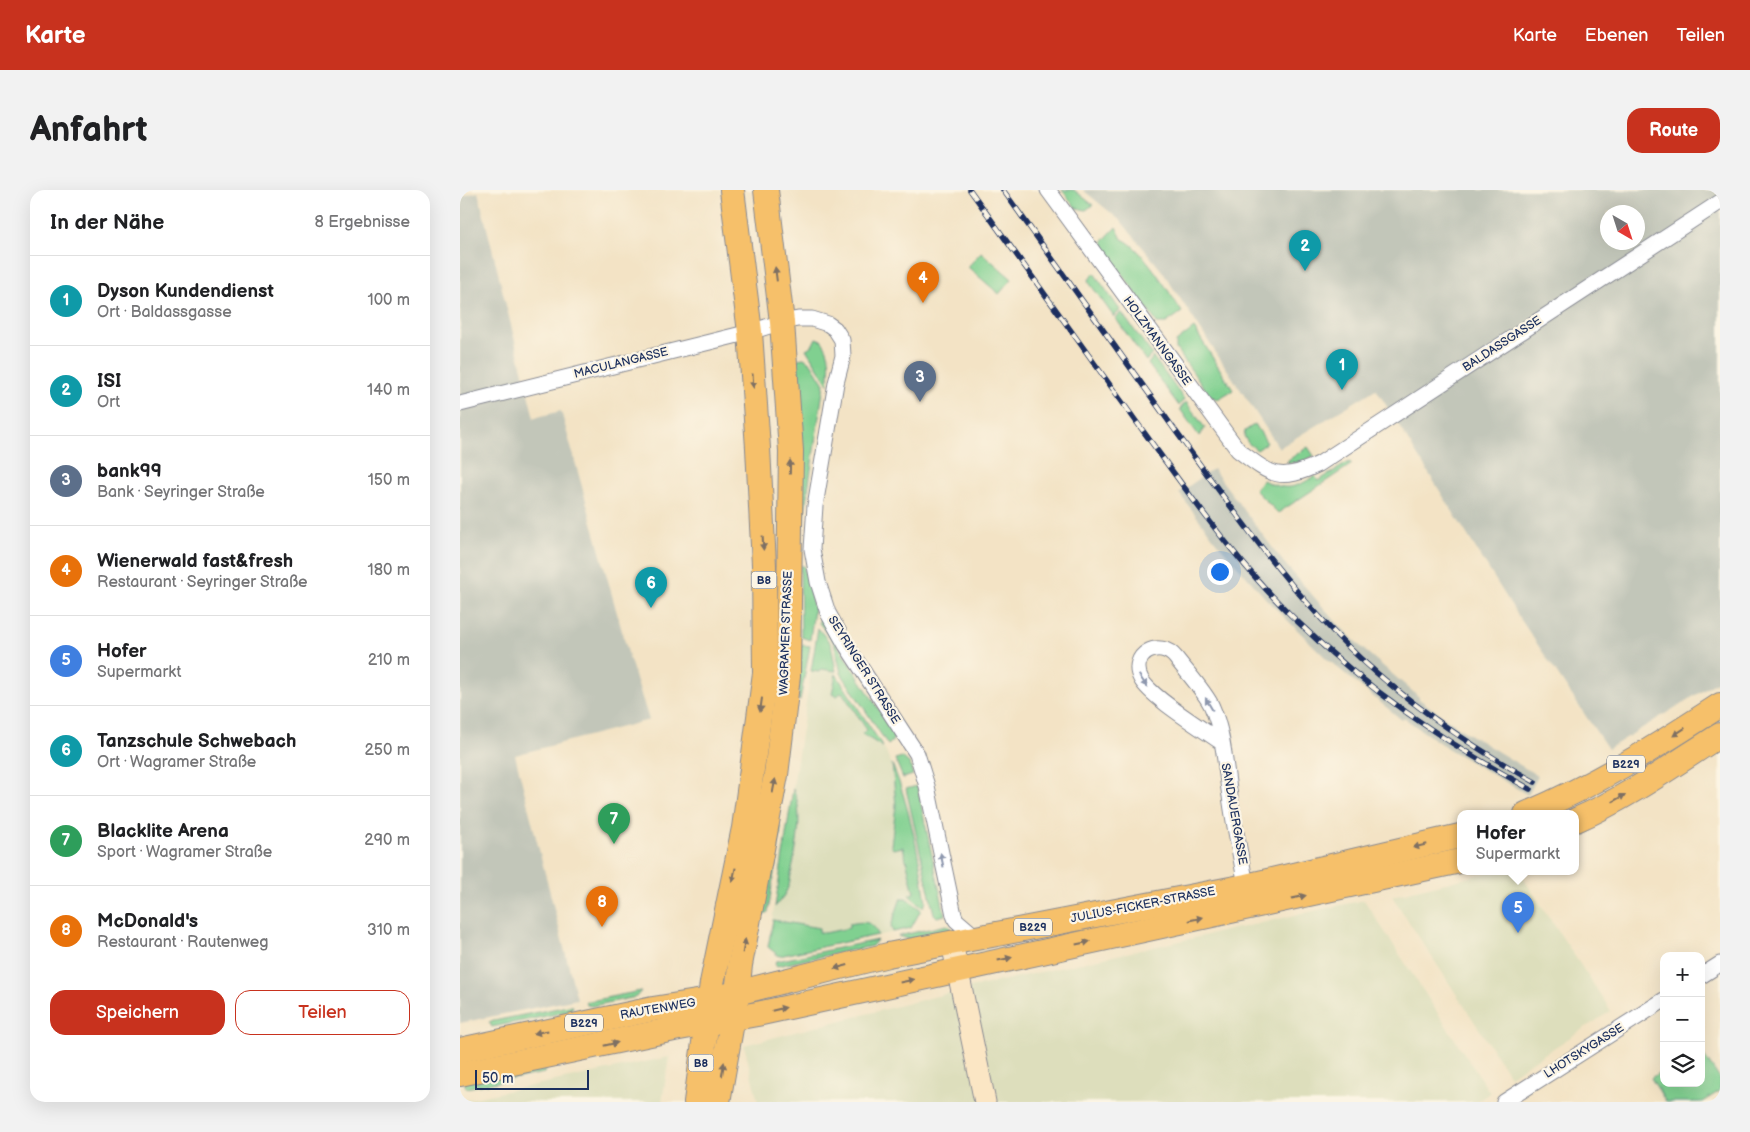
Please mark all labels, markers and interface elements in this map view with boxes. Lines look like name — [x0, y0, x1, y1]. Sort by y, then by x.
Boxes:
text: Karte — [25, 21, 86, 50]
text: Karte — [1513, 25, 1557, 46]
text: Ebenen — [1585, 25, 1648, 46]
text: Teilen — [1676, 25, 1725, 46]
button: Route — [1627, 108, 1720, 153]
text: Anfahrt — [30, 109, 148, 152]
north arrow — [1600, 205, 1645, 250]
text: In der Nähe — [50, 210, 164, 235]
text: 8 Ergebnisse — [314, 213, 410, 232]
pin: 2 — [1289, 230, 1321, 271]
pin: 4 — [907, 262, 939, 303]
one-way arrow — [772, 265, 780, 281]
text: Dyson Kundendienst — [97, 280, 274, 303]
text: 1 — [63, 291, 69, 310]
text: 100 m — [367, 291, 410, 310]
street label: HOLZMANNGASSE — [1120, 294, 1194, 389]
text: Ort · Baldassgasse — [97, 303, 232, 322]
street label: BALDASSGASSE — [1460, 313, 1544, 375]
street label: MACULANGASSE — [572, 344, 670, 382]
pin: 1 — [1326, 349, 1358, 390]
pin: 3 — [904, 361, 936, 402]
text: ISI — [97, 370, 122, 393]
one-way arrow — [750, 373, 758, 389]
text: 2 — [61, 381, 71, 400]
text: 140 m — [367, 381, 410, 400]
text: Ort — [97, 393, 120, 412]
one-way arrow — [787, 459, 795, 475]
text: bank99 — [97, 460, 162, 483]
text: 3 — [61, 471, 71, 490]
text: 150 m — [368, 471, 410, 490]
text: Bank · Seyringer Straße — [97, 483, 265, 502]
one-way arrow — [759, 535, 767, 551]
text: Wienerwald fast&fresh — [97, 550, 293, 573]
your location — [1207, 559, 1233, 585]
text: 4 — [61, 561, 71, 580]
text: 180 m — [368, 561, 410, 580]
pin: 6 — [635, 567, 667, 608]
street label: WAGRAMER STRASSE — [776, 571, 796, 695]
road number: B8 — [752, 572, 776, 588]
text: Restaurant · Seyringer Straße — [97, 573, 308, 592]
street label: SEYRINGER STRASSE — [825, 613, 903, 727]
text: Hofer — [97, 640, 147, 663]
text: 5 — [61, 651, 71, 670]
text: 210 m — [368, 651, 410, 670]
text: Supermarkt — [97, 663, 181, 682]
one-way arrow — [1139, 674, 1148, 688]
one-way arrow — [1205, 696, 1213, 711]
one-way arrow — [757, 697, 765, 713]
one-way arrow — [1672, 727, 1686, 736]
text: Tanzschule Schwebach — [97, 730, 296, 753]
text: 6 — [61, 741, 71, 760]
text: 250 m — [364, 741, 410, 760]
text: Ort · Wagramer Straße — [97, 753, 256, 772]
road number: B229 — [1607, 756, 1645, 772]
street label: SANDAUERGASSE — [1218, 762, 1250, 866]
one-way arrow — [771, 778, 779, 794]
one-way arrow — [1612, 794, 1626, 803]
pin: 7 — [598, 803, 630, 844]
popup — [1457, 810, 1579, 875]
text: Blacklite Arena — [97, 820, 229, 843]
text: Hofer — [1476, 822, 1526, 845]
text: 7 — [62, 831, 70, 850]
text: 290 m — [364, 831, 410, 850]
one-way arrow — [1412, 842, 1427, 850]
text: Sport · Wagramer Straße — [97, 843, 272, 862]
text: Supermarkt — [1476, 845, 1560, 864]
one-way arrow — [938, 852, 946, 868]
one-way arrow — [730, 868, 738, 884]
street label: JULIUS-FICKER-STRASSE — [1069, 884, 1217, 926]
pin: 8 — [586, 886, 618, 927]
pin: 5 — [1502, 892, 1534, 933]
one-way arrow — [1291, 893, 1306, 901]
text: McDonald's — [97, 910, 198, 933]
one-way arrow — [1188, 915, 1204, 923]
road number: B229 — [1014, 919, 1052, 936]
text: 8 — [61, 921, 71, 940]
text: 310 m — [367, 921, 410, 940]
text: Restaurant · Rautenweg — [97, 933, 269, 952]
one-way arrow — [740, 937, 748, 953]
one-way arrow — [1076, 938, 1092, 946]
map controls — [1660, 952, 1705, 1087]
button: + — [1660, 952, 1705, 997]
one-way arrow — [997, 955, 1013, 963]
one-way arrow — [833, 963, 848, 971]
one-way arrow — [900, 977, 915, 985]
button: Speichern — [50, 990, 225, 1035]
button: Teilen — [235, 990, 410, 1035]
street label: RAUTENWEG — [619, 995, 697, 1023]
button: − — [1660, 997, 1705, 1042]
one-way arrow — [772, 1005, 787, 1013]
road number: B229 — [565, 1014, 603, 1031]
street label: LHOTSKYGASSE — [1541, 1020, 1627, 1082]
one-way arrow — [533, 1029, 549, 1037]
one-way arrow — [603, 1040, 618, 1048]
button: layers — [1660, 1042, 1705, 1087]
road number: B8 — [688, 1054, 714, 1071]
one-way arrow — [719, 1061, 727, 1077]
scale bar — [475, 1067, 589, 1090]
text: 50 m — [482, 1070, 514, 1087]

